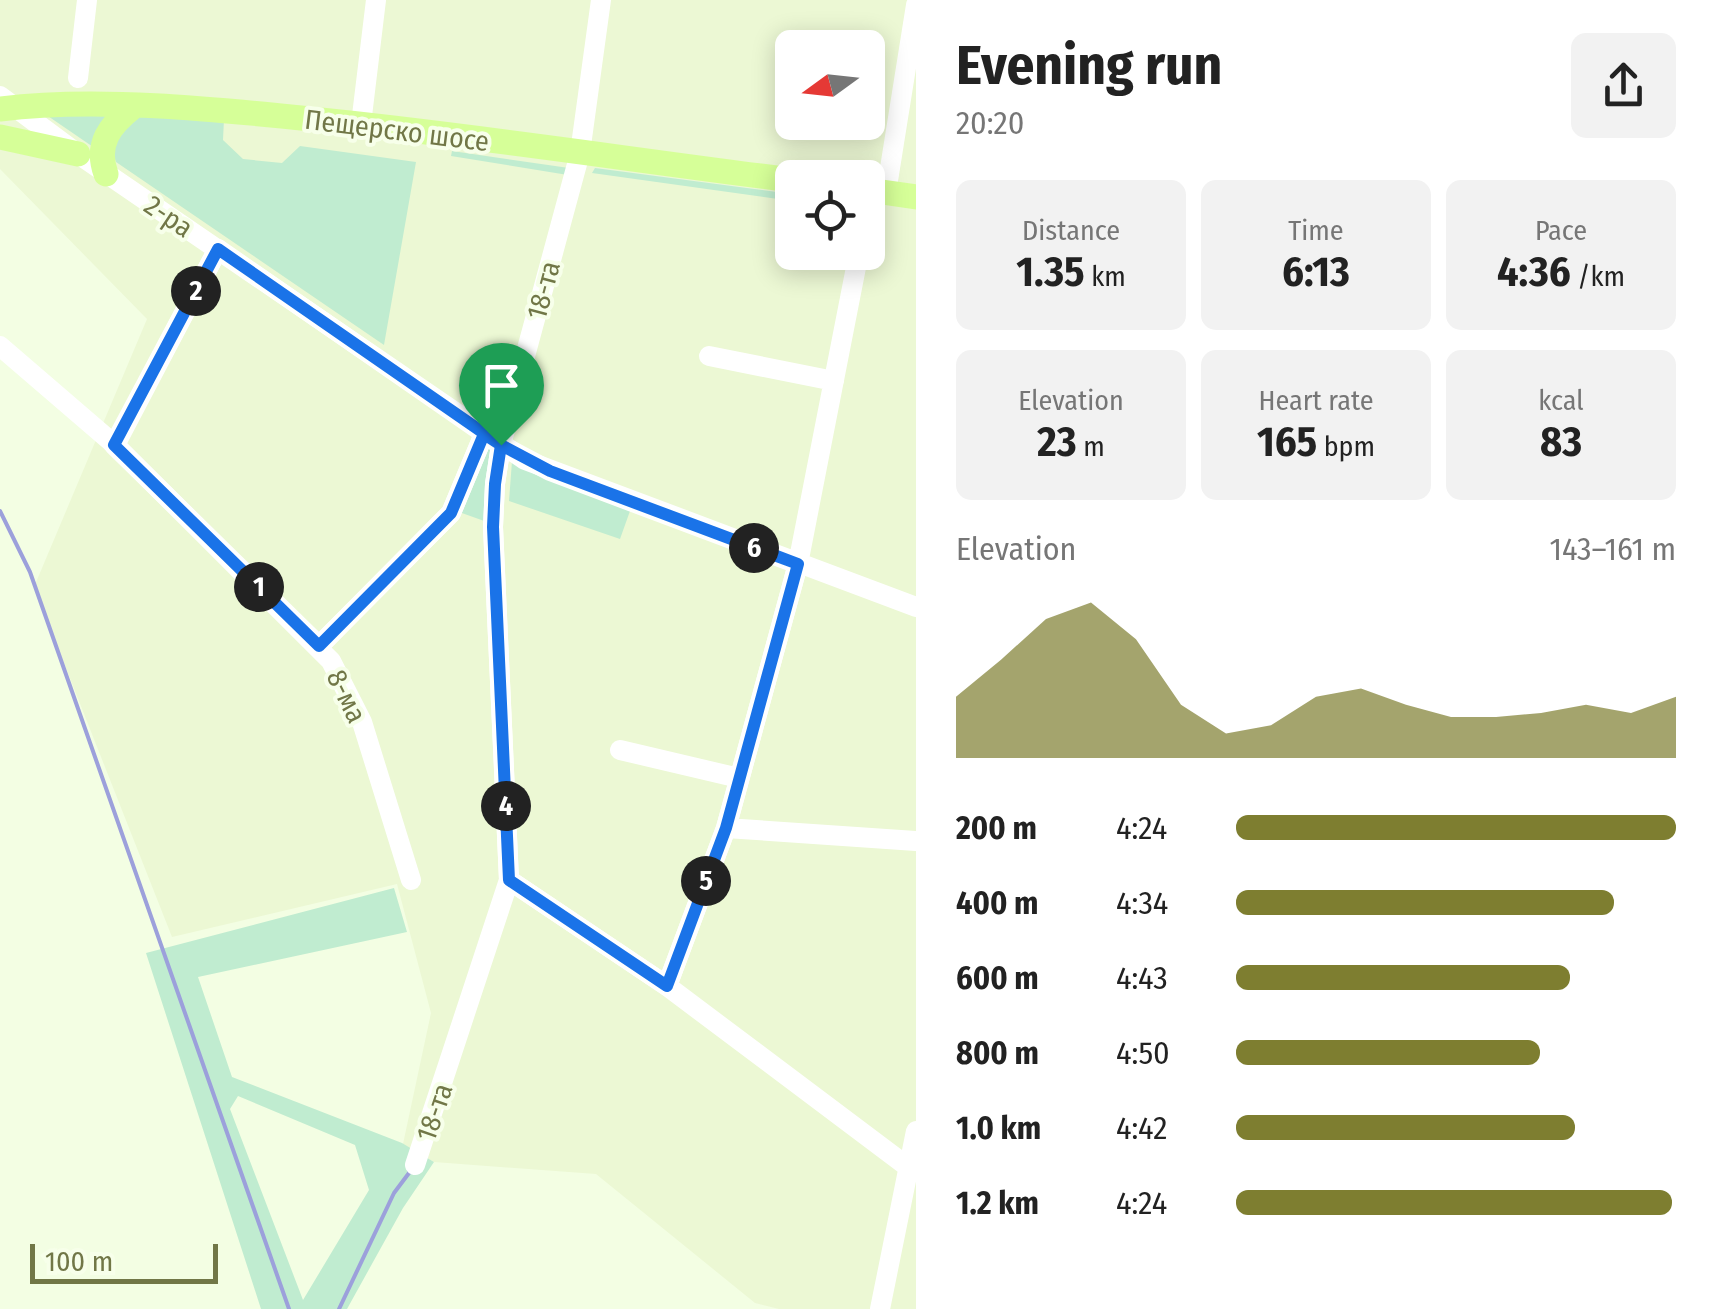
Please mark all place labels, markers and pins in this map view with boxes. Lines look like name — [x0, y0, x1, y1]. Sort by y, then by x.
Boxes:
pin: 2 — [171, 266, 221, 316]
pin — [459, 343, 544, 446]
pin: 6 — [729, 523, 779, 573]
pin: 1 — [234, 562, 284, 612]
pin: 4 — [481, 781, 531, 831]
pin: 5 — [681, 856, 731, 906]

